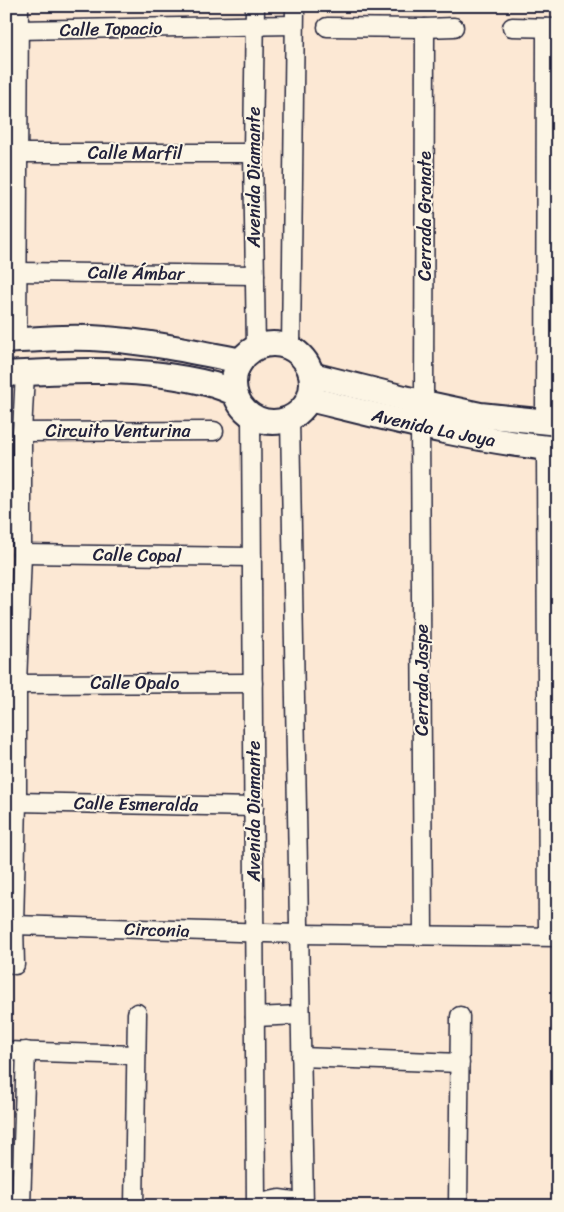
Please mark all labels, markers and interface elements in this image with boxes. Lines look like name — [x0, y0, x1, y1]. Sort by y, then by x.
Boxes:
street label: Calle Topacio — [59, 12, 163, 46]
street label: Avenida Diamante — [238, 106, 270, 249]
street label: Calle Marfil — [88, 137, 183, 169]
street label: Cerrada Granate — [409, 151, 441, 281]
street label: Calle Ámbar — [88, 256, 186, 290]
street label: Avenida La Joya — [368, 399, 498, 456]
street label: Circuito Venturina — [45, 415, 191, 447]
street label: Calle Copal — [93, 538, 182, 572]
street label: Cerrada Jaspe — [406, 624, 438, 736]
street label: Calle Opalo — [91, 667, 179, 699]
street label: Avenida Diamante — [238, 740, 270, 883]
street label: Calle Esmeralda — [74, 787, 199, 821]
street label: Circonia — [124, 913, 190, 947]

